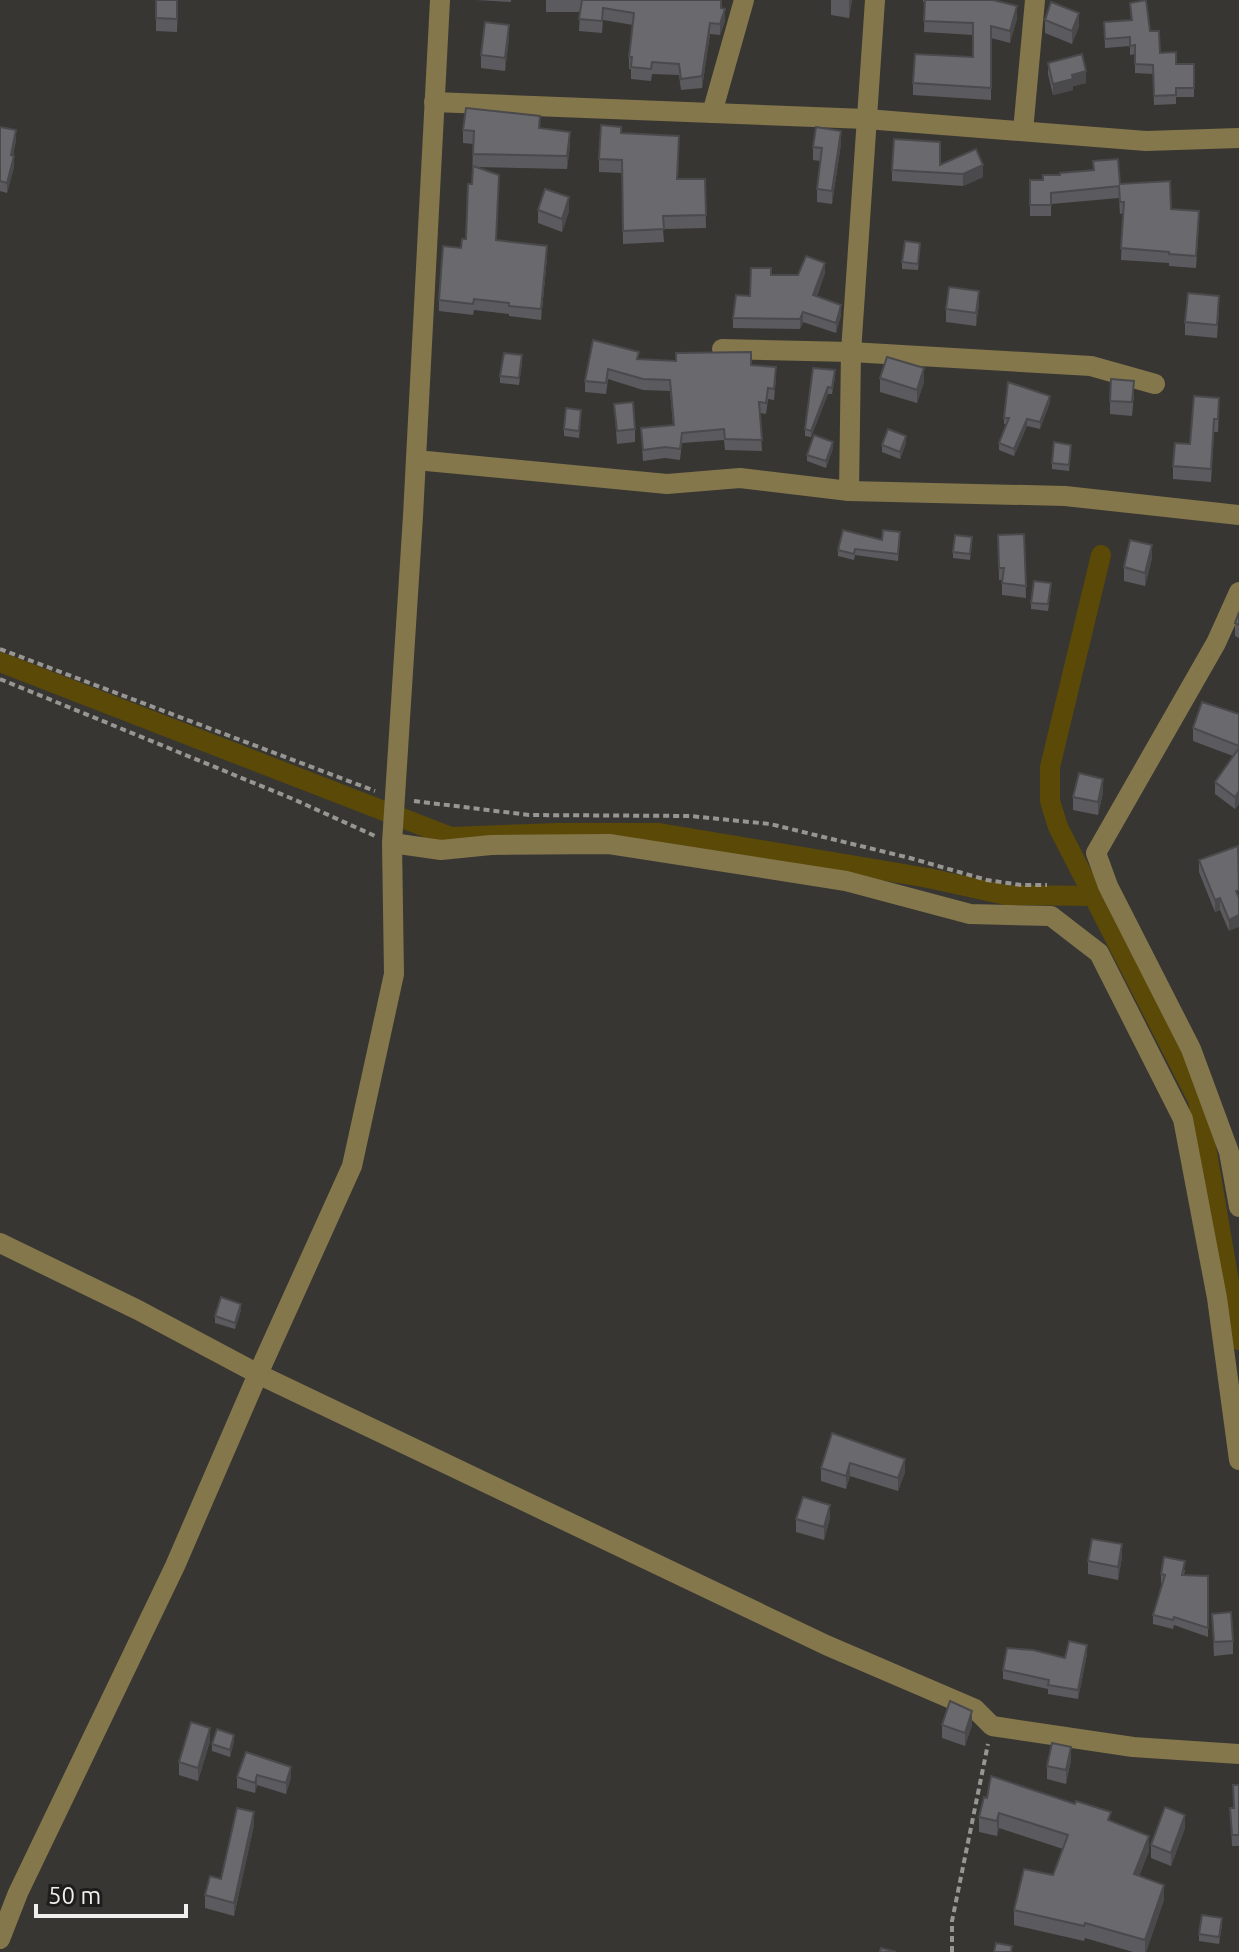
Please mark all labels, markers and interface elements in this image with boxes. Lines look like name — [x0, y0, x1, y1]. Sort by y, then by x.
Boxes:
scale bar — [36, 1868, 186, 1918]
text: 50 m — [48, 1882, 101, 1909]

